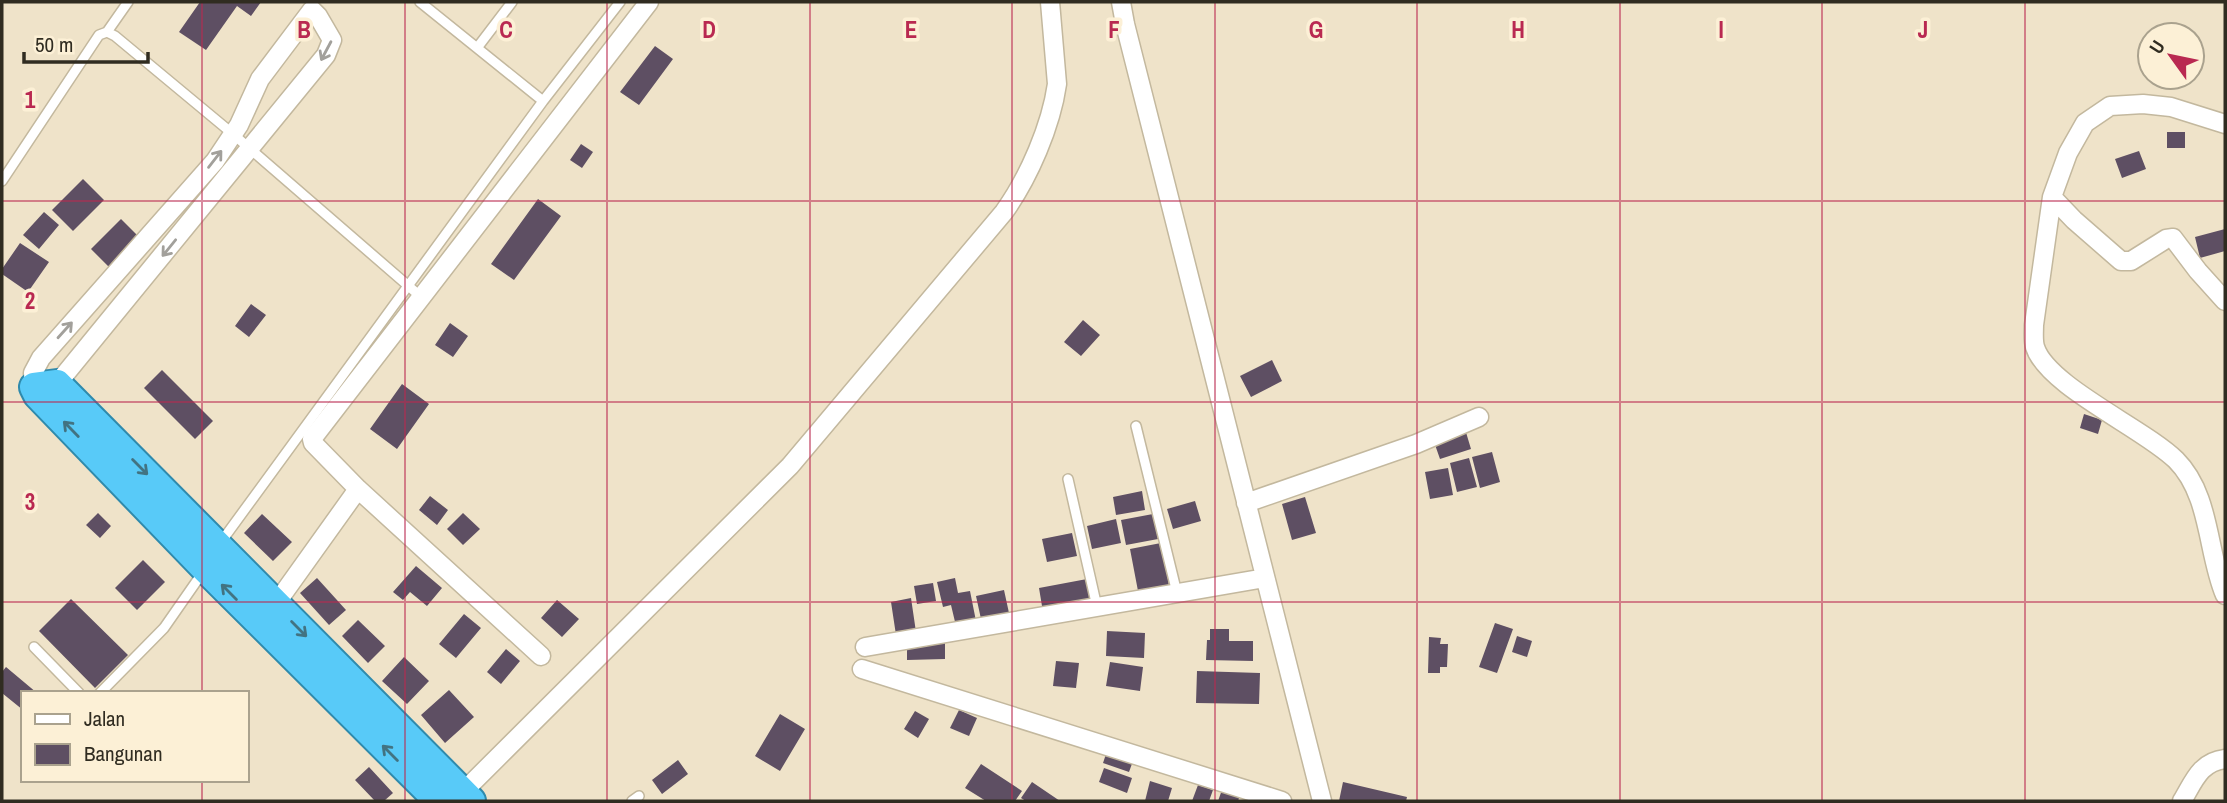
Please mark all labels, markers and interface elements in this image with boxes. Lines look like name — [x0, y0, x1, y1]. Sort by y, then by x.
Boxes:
text: B — [297, 14, 311, 45]
text: C — [499, 14, 513, 45]
text: D — [702, 14, 716, 45]
text: E — [905, 14, 917, 45]
text: F — [1108, 14, 1120, 45]
text: G — [1309, 14, 1323, 45]
text: H — [1511, 14, 1525, 45]
text: I — [1718, 14, 1724, 45]
text: J — [1918, 14, 1928, 45]
scale bar — [24, 21, 149, 65]
north arrow — [2136, 21, 2206, 91]
text: 50 m — [35, 30, 73, 59]
text: U — [2143, 35, 2171, 59]
one-way arrow — [319, 41, 333, 61]
text: 1 — [25, 84, 36, 115]
one-way arrow — [208, 151, 223, 169]
one-way arrow — [161, 239, 177, 257]
text: 2 — [25, 285, 35, 316]
one-way arrow — [57, 321, 73, 339]
one-way arrow — [62, 421, 79, 438]
one-way arrow — [131, 459, 148, 476]
text: 3 — [25, 486, 35, 517]
one-way arrow — [221, 584, 238, 601]
one-way arrow — [291, 621, 308, 638]
legend — [21, 691, 248, 782]
text: Jalan — [84, 704, 125, 733]
text: Bangunan — [84, 739, 163, 768]
one-way arrow — [382, 745, 399, 762]

